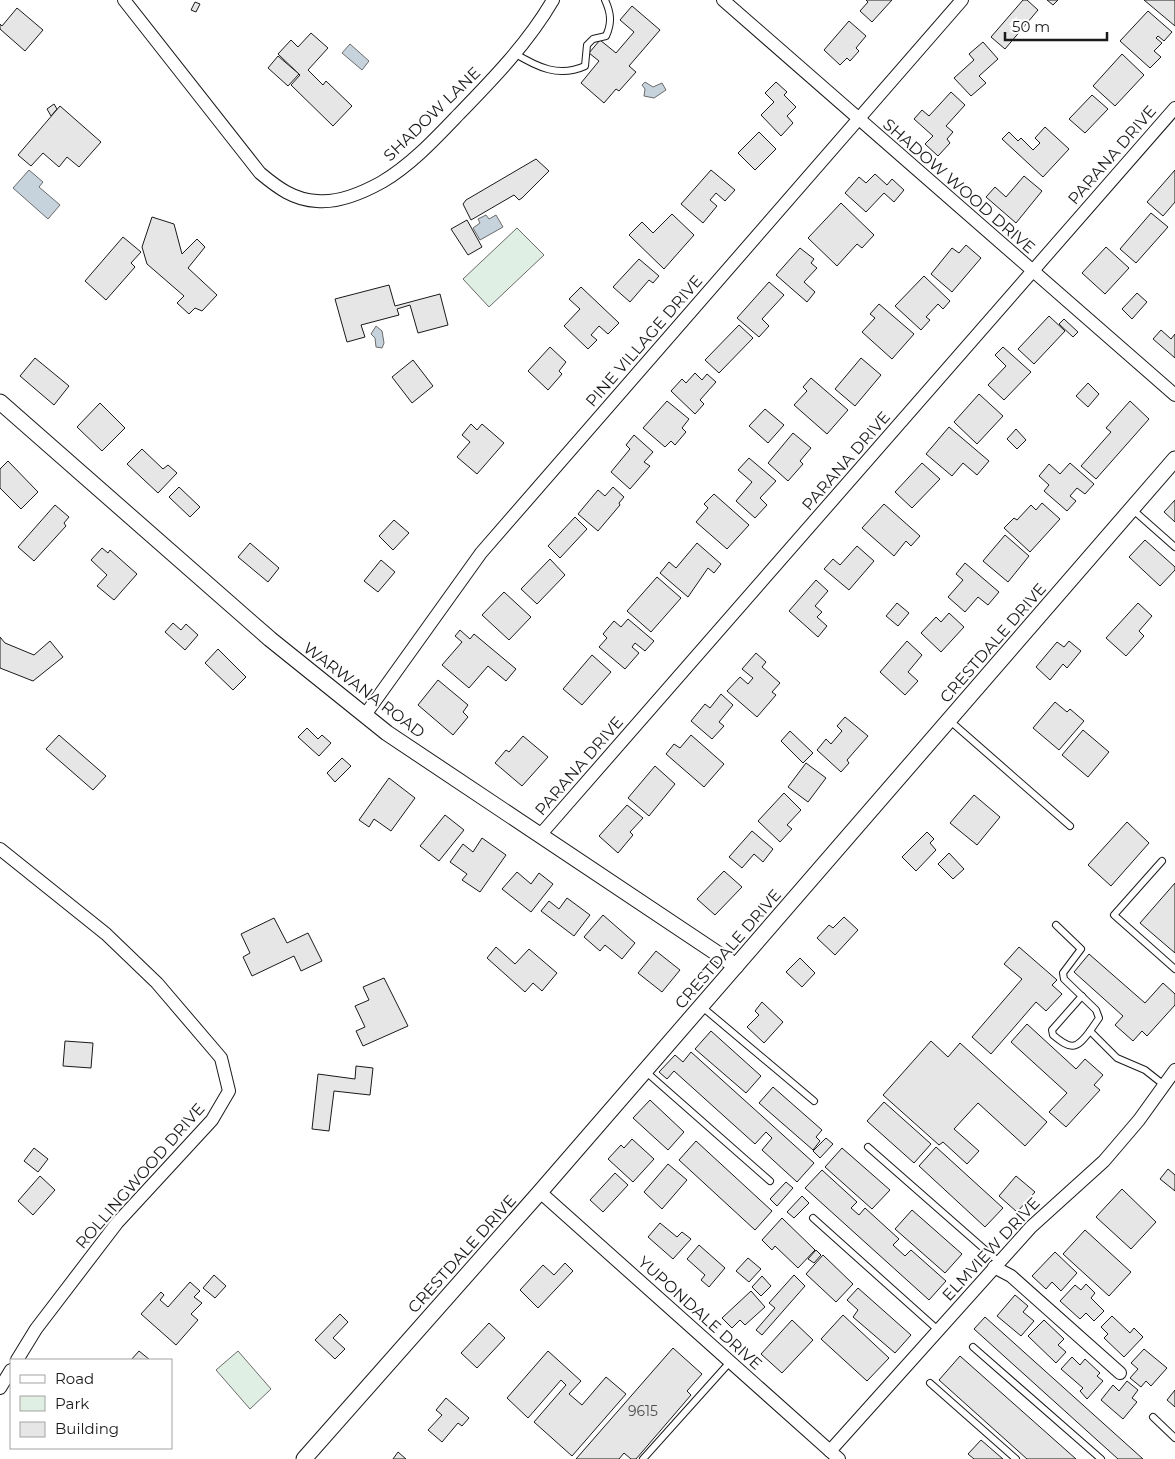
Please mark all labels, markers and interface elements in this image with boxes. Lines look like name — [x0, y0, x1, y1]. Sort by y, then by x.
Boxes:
scale bar — [1005, 10, 1108, 42]
text: 50 m — [1012, 17, 1050, 36]
street label: SHADOW LANE — [380, 63, 484, 165]
street label: PARANA DRIVE — [1064, 102, 1160, 208]
street label: SHADOW WOOD DRIVE — [879, 115, 1039, 257]
street label: PINE VILLAGE DRIVE — [582, 271, 706, 411]
street label: PARANA DRIVE — [798, 408, 894, 514]
street label: CRESTDALE DRIVE — [936, 579, 1050, 707]
street label: WARWANA ROAD — [300, 638, 428, 742]
street label: PARANA DRIVE — [531, 713, 627, 819]
street label: CRESTDALE DRIVE — [671, 885, 785, 1013]
street label: ROLLINGWOOD DRIVE — [72, 1099, 208, 1253]
street label: CRESTDALE DRIVE — [404, 1191, 520, 1317]
street label: ELMVIEW DRIVE — [938, 1193, 1044, 1305]
street label: YUPONDALE DRIVE — [634, 1252, 766, 1374]
legend — [10, 1359, 172, 1449]
text: Road — [55, 1369, 94, 1388]
text: Park — [55, 1394, 89, 1413]
house number: 9615 — [628, 1402, 658, 1420]
text: Building — [55, 1419, 119, 1438]

